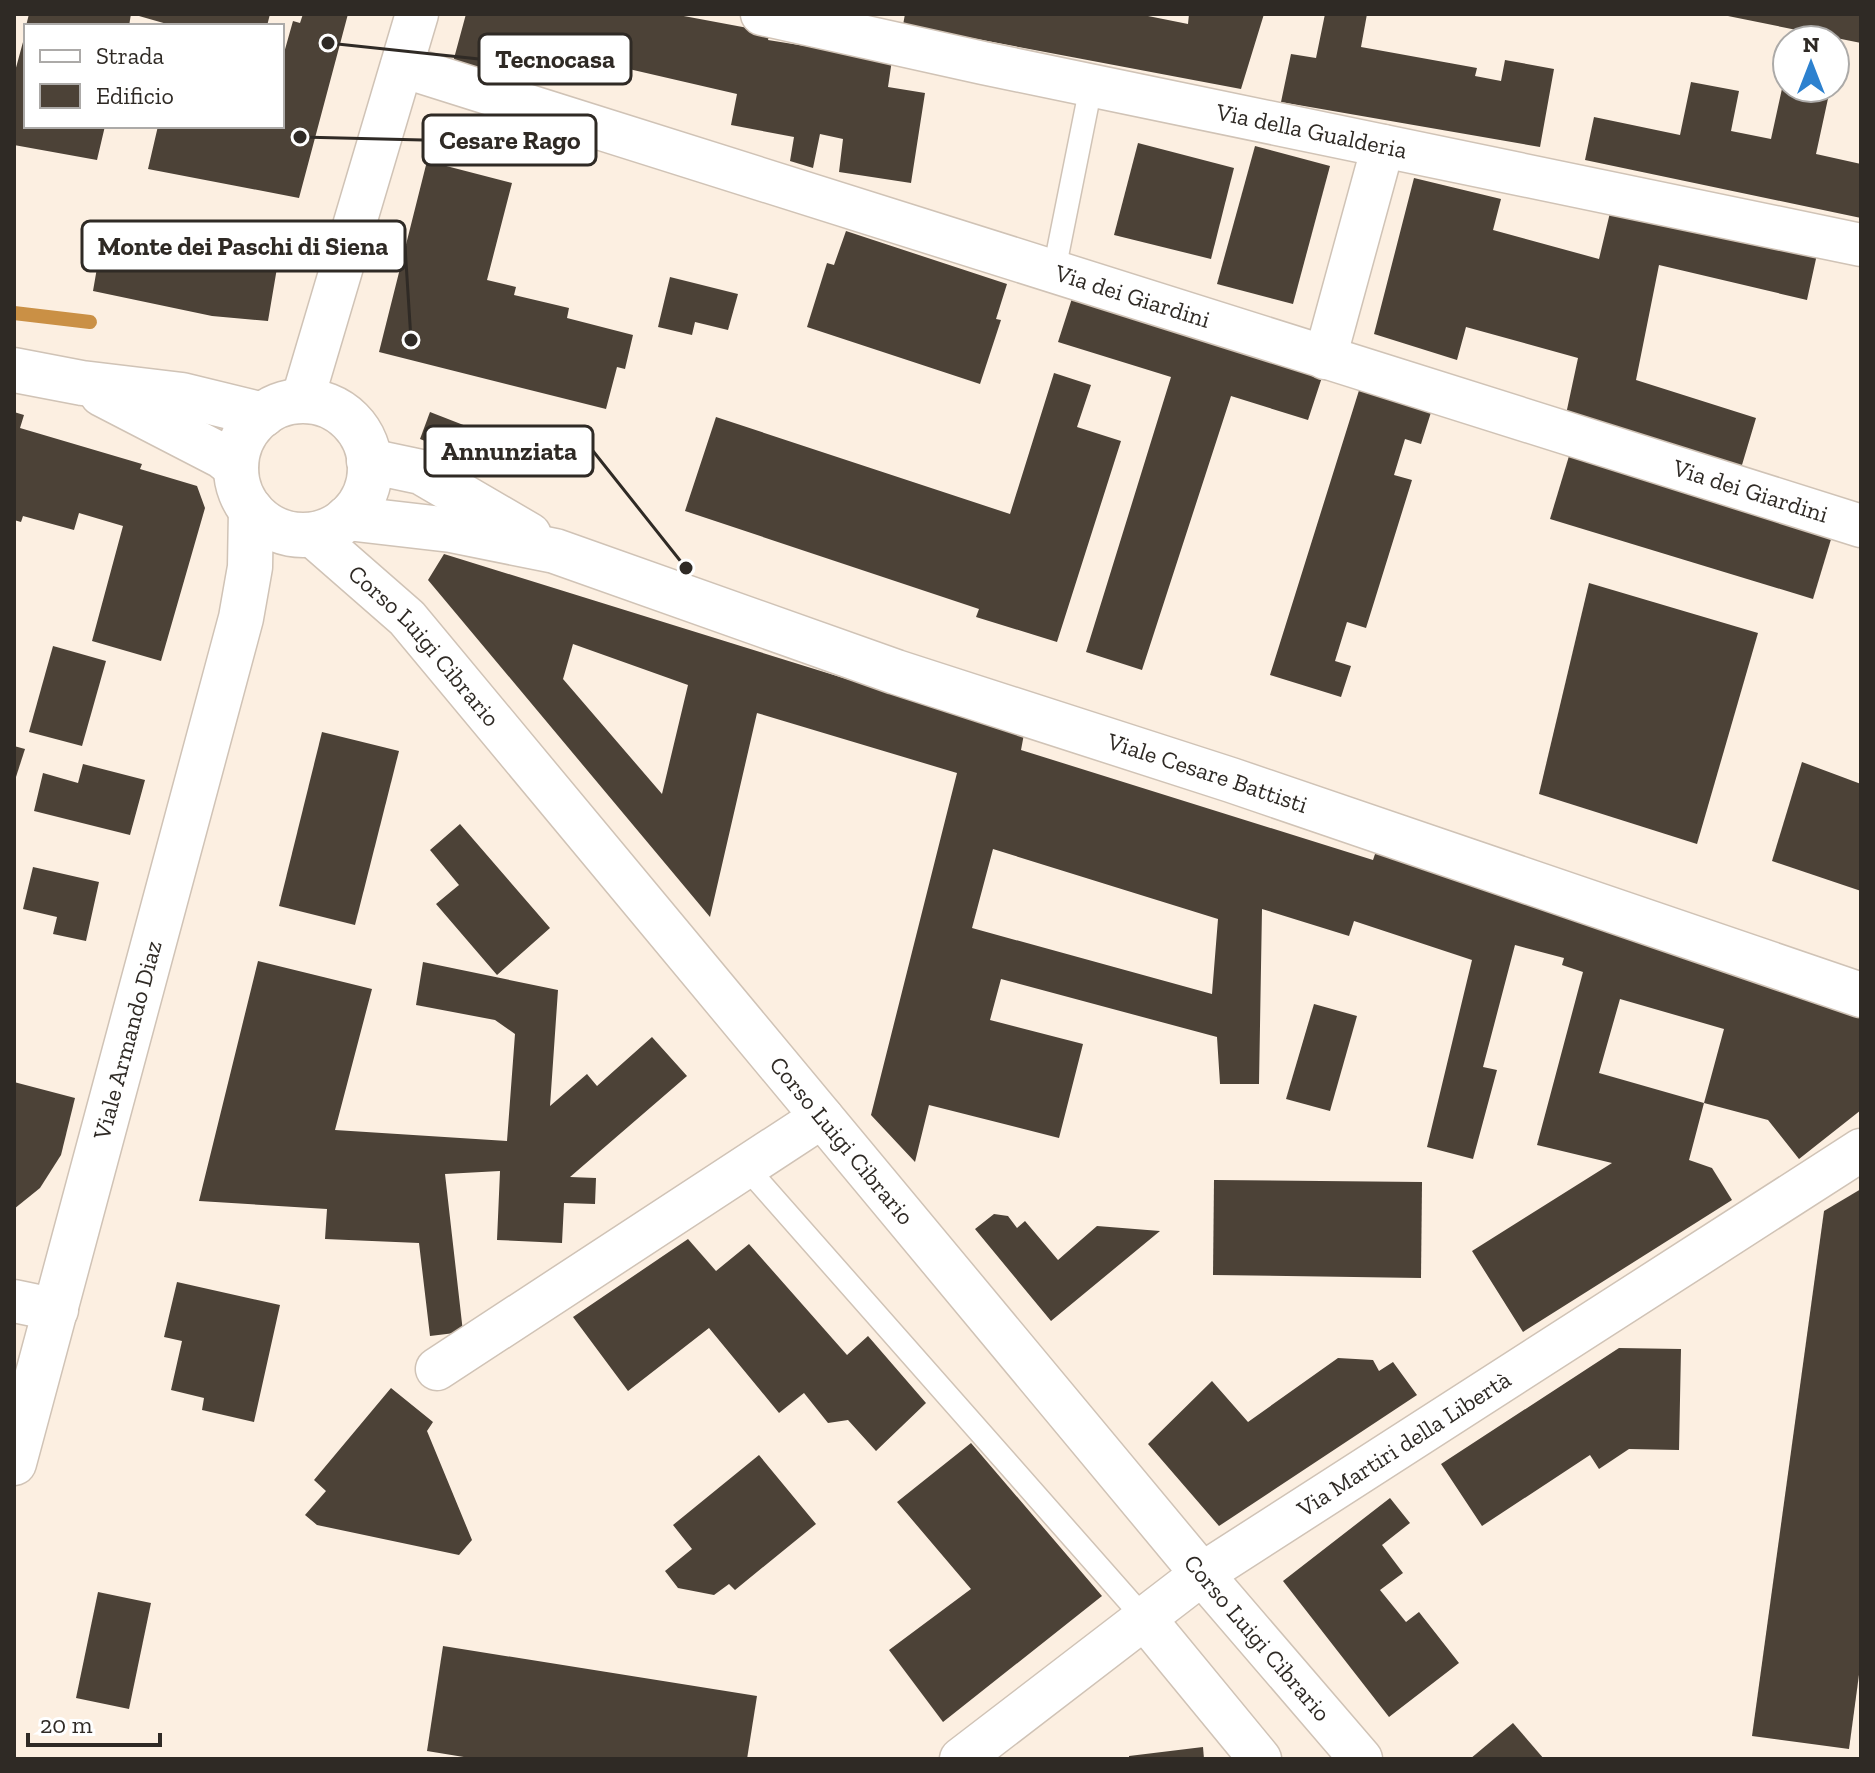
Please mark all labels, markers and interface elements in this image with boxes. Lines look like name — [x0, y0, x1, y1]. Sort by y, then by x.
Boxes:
legend — [24, 24, 284, 128]
north arrow — [1771, 24, 1851, 104]
text: N — [1803, 31, 1820, 58]
callout: Tecnocasa — [479, 34, 631, 84]
text: Strada — [96, 41, 165, 70]
text: Tecnocasa — [495, 43, 615, 75]
text: Edificio — [96, 81, 174, 110]
street label: Via della Gualderia — [1213, 97, 1410, 165]
callout: Cesare Rago — [423, 115, 596, 165]
text: Cesare Rago — [439, 124, 581, 156]
callout: Monte dei Paschi di Siena — [82, 221, 405, 271]
text: Monte dei Paschi di Siena — [97, 230, 389, 262]
street label: Via dei Giardini — [1051, 258, 1214, 334]
callout: Annunziata — [425, 426, 593, 476]
text: Annunziata — [441, 435, 577, 467]
street label: Via dei Giardini — [1669, 452, 1832, 529]
street label: Corso Luigi Cibrario — [342, 558, 506, 732]
street label: Viale Cesare Battisti — [1103, 726, 1312, 819]
street label: Viale Armando Diaz — [86, 937, 168, 1144]
street label: Corso Luigi Cibrario — [764, 1050, 921, 1231]
street label: Via Martiri della Libertà — [1291, 1364, 1516, 1524]
street label: Corso Luigi Cibrario — [1178, 1548, 1337, 1727]
scale bar — [28, 1697, 160, 1747]
text: 20 m — [40, 1710, 93, 1739]

